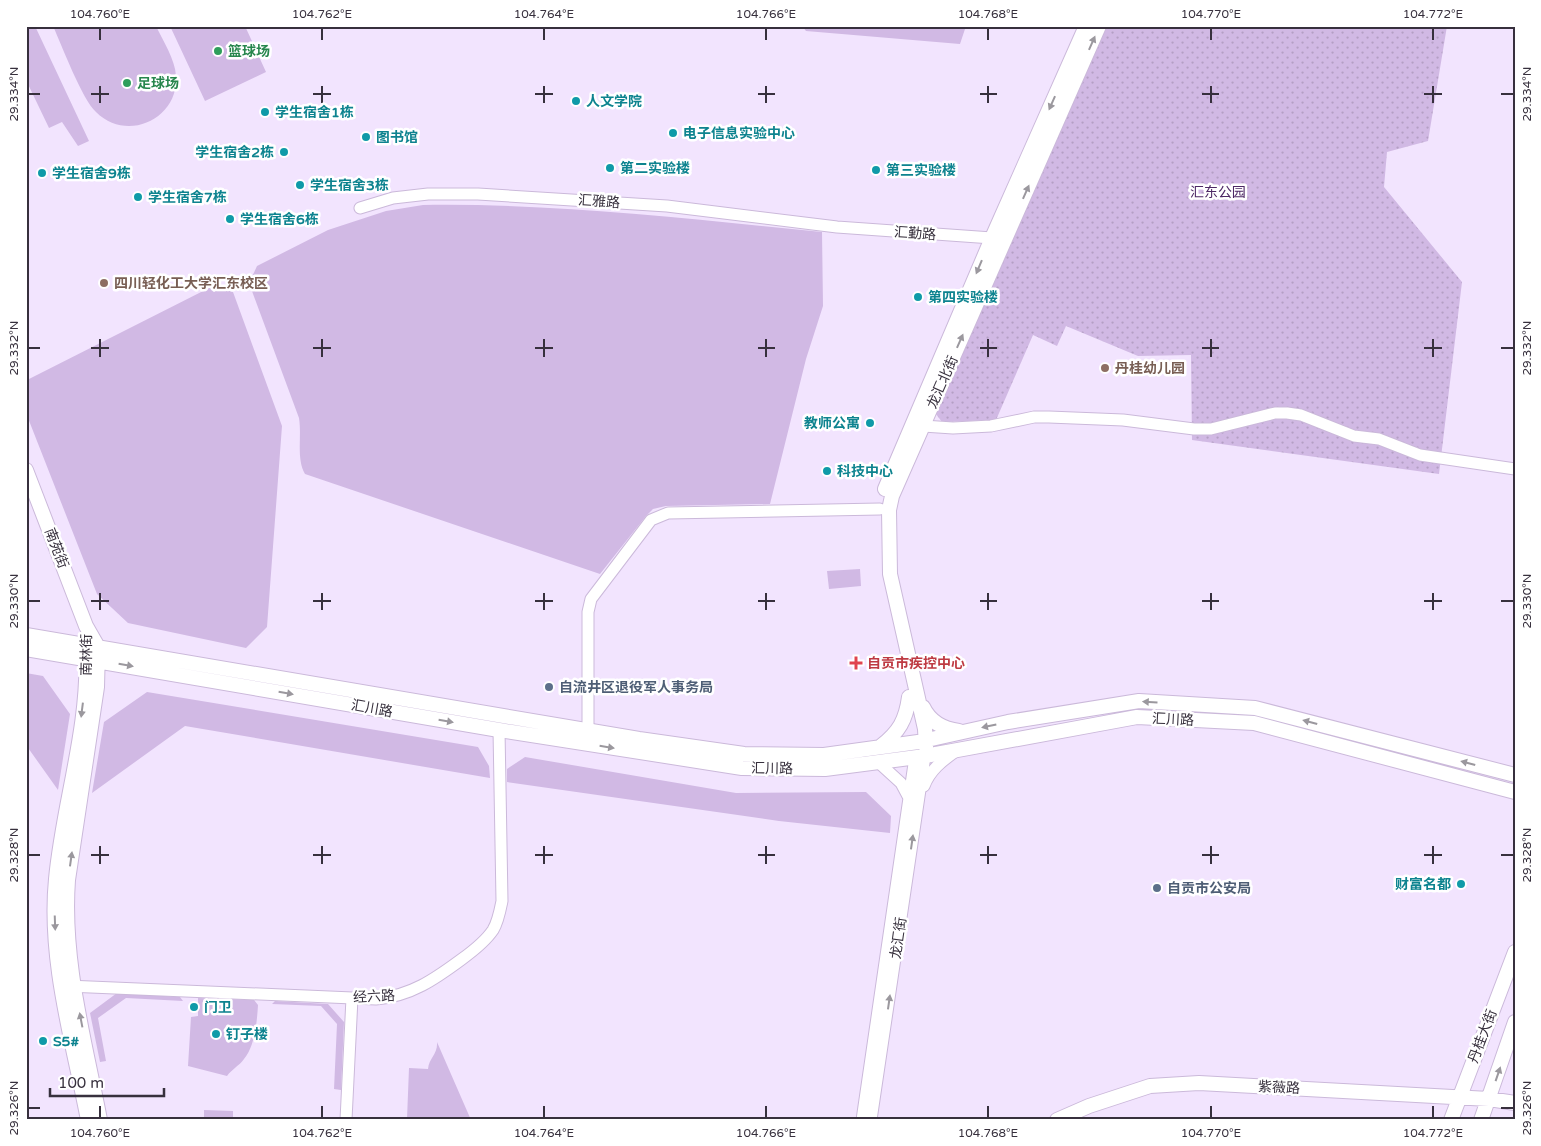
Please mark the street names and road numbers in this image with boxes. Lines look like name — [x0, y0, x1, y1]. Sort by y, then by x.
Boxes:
street label: 汇雅路 — [577, 192, 621, 211]
street label: 汇勤路 — [893, 224, 937, 243]
street label: 龙汇北街 — [923, 353, 962, 411]
street label: 南苑街 — [41, 526, 72, 571]
street label: 南林街 — [78, 634, 95, 676]
street label: 汇川路 — [350, 696, 394, 721]
street label: 汇川路 — [1152, 710, 1194, 729]
street label: 汇川路 — [751, 760, 793, 777]
street label: 龙汇街 — [887, 916, 910, 960]
street label: 经六路 — [353, 987, 395, 1006]
street label: 丹桂大街 — [1464, 1007, 1500, 1065]
street label: 紫薇路 — [1258, 1078, 1300, 1097]

